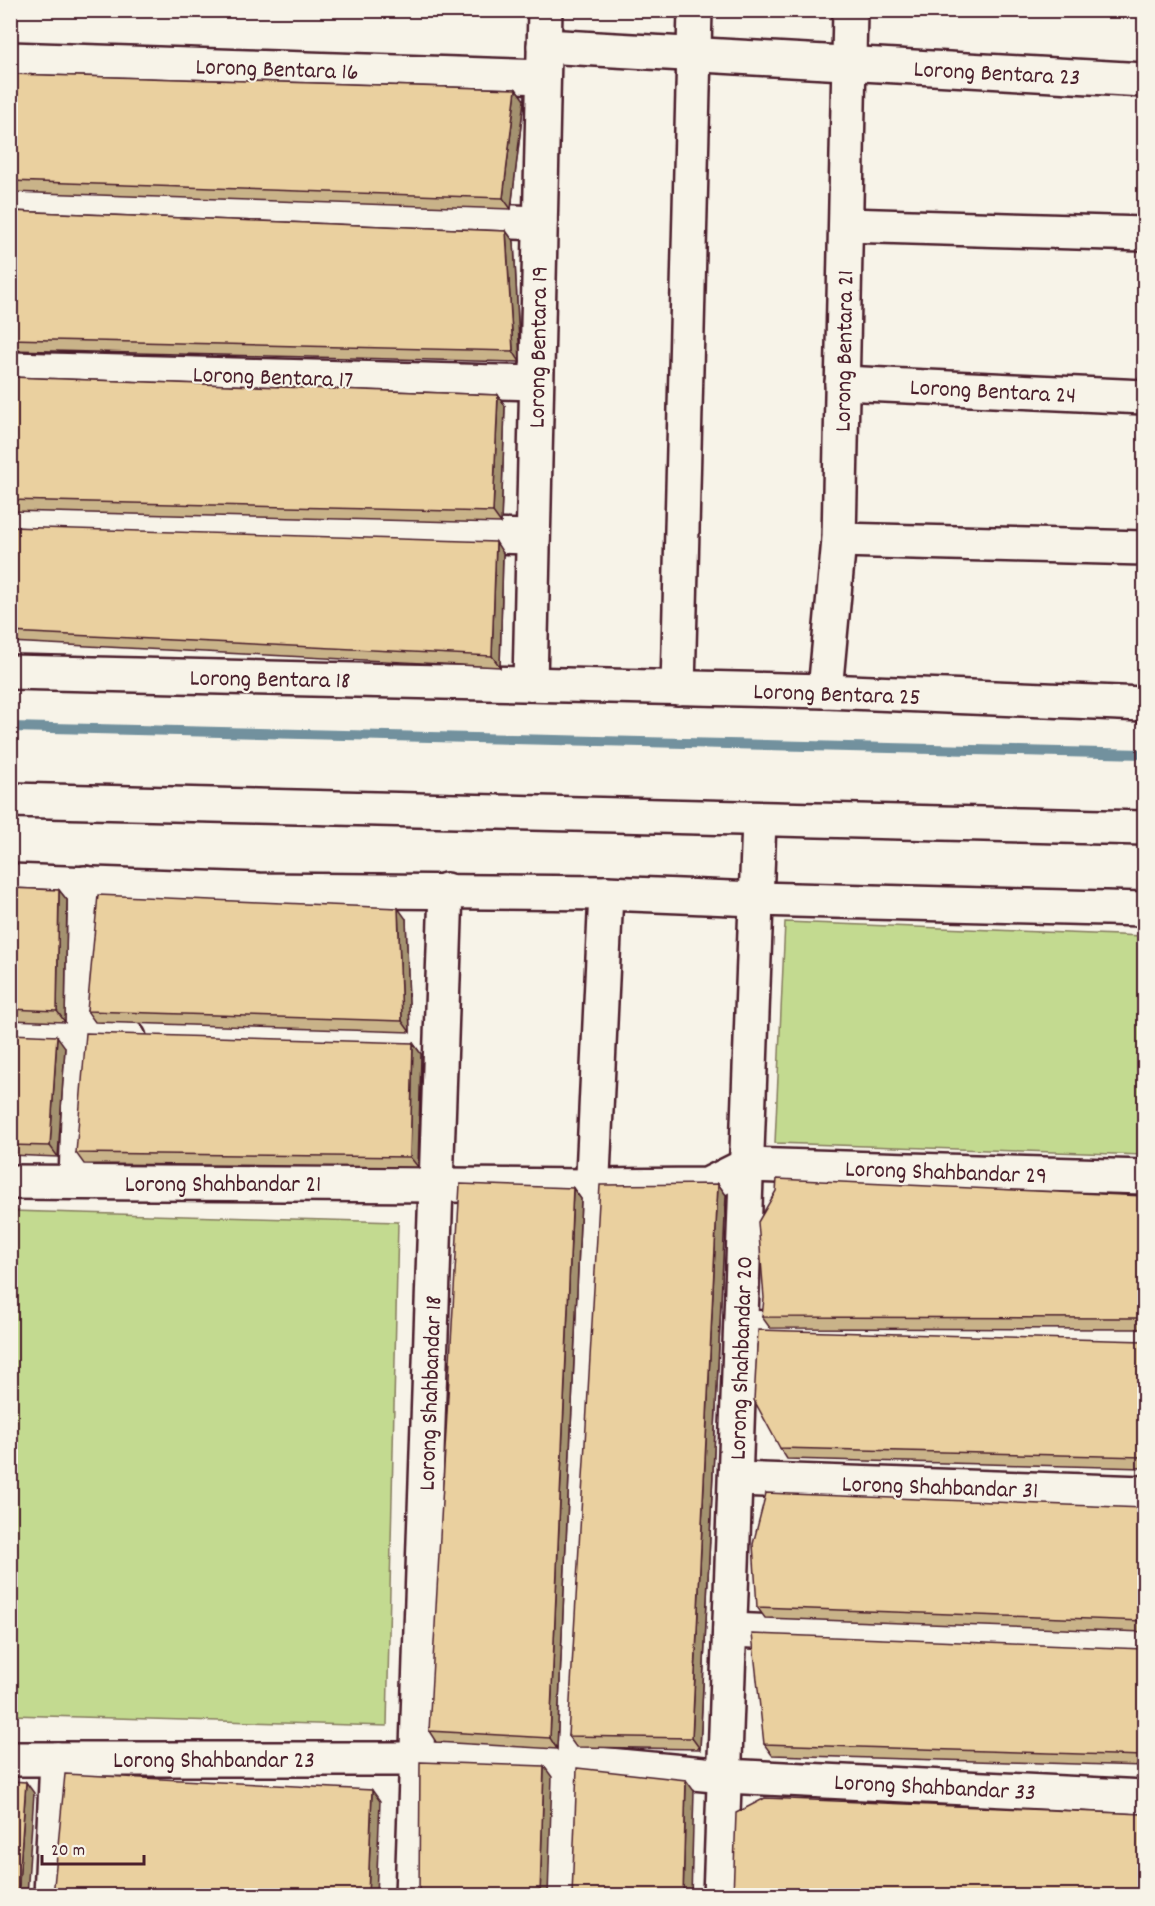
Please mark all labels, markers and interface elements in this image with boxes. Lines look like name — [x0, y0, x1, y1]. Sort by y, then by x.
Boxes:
street label: Lorong Bentara 16 — [195, 51, 359, 91]
street label: Lorong Bentara 23 — [913, 54, 1081, 96]
street label: Lorong Bentara 19 — [522, 266, 558, 428]
street label: Lorong Bentara 21 — [828, 270, 864, 432]
street label: Lorong Bentara 17 — [192, 359, 354, 399]
street label: Lorong Bentara 24 — [909, 372, 1077, 414]
street label: Lorong Bentara 18 — [189, 663, 351, 699]
street label: Lorong Bentara 25 — [753, 676, 921, 716]
street label: Lorong Shahbandar 29 — [844, 1153, 1047, 1195]
street label: Lorong Shahbandar 21 — [125, 1169, 321, 1203]
street label: Lorong Shahbandar 20 — [722, 1255, 764, 1461]
street label: Lorong Shahbandar 18 — [412, 1295, 452, 1491]
street label: Lorong Shahbandar 31 — [841, 1469, 1039, 1509]
street label: Lorong Shahbandar 23 — [113, 1745, 315, 1779]
street label: Lorong Shahbandar 33 — [833, 1767, 1037, 1811]
scale bar — [42, 1828, 144, 1866]
text: 20 m — [51, 1839, 85, 1864]

